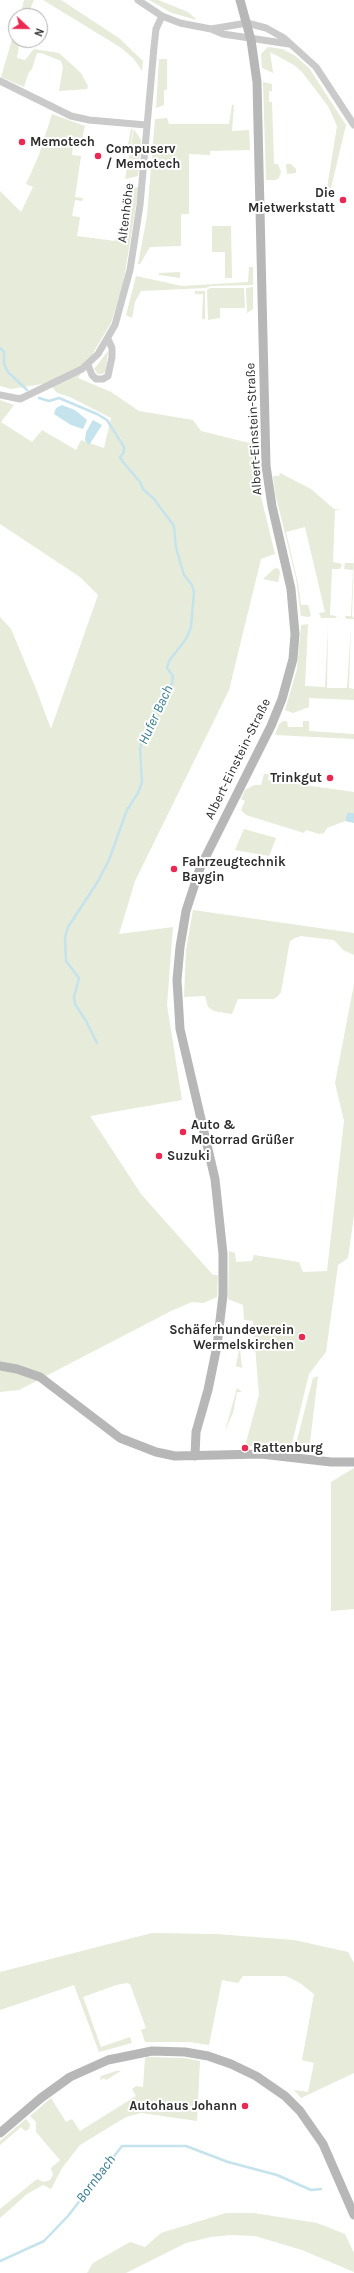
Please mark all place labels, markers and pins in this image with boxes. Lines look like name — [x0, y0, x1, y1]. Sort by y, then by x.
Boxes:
place label: Memotech — [30, 134, 95, 150]
marker: Memotech — [17, 137, 27, 147]
place label: Compuserv / Memotech — [106, 141, 180, 172]
marker: Compuserv / Memotech — [93, 151, 103, 161]
place label: Die Mietwerkstatt — [248, 185, 335, 216]
marker: Die Mietwerkstatt — [338, 195, 348, 205]
place label: Trinkgut — [270, 770, 322, 786]
marker: Trinkgut — [325, 773, 335, 783]
place label: Fahrzeugtechnik Baygin — [182, 854, 286, 885]
marker: Fahrzeugtechnik Baygin — [169, 864, 179, 874]
place label: Auto & Motorrad Grüßer — [191, 1117, 294, 1148]
marker: Auto & Motorrad Grüßer — [178, 1127, 188, 1137]
place label: Suzuki — [167, 1148, 210, 1164]
marker: Suzuki — [154, 1151, 164, 1161]
place label: Schäferhundeverein Wermelskirchen — [169, 1322, 294, 1353]
marker: Schäferhundeverein Wermelskirchen — [297, 1332, 307, 1342]
place label: Rattenburg — [253, 1440, 323, 1456]
marker: Rattenburg — [240, 1443, 250, 1453]
place label: Autohaus Johann — [129, 2098, 237, 2114]
marker: Autohaus Johann — [240, 2101, 250, 2111]

